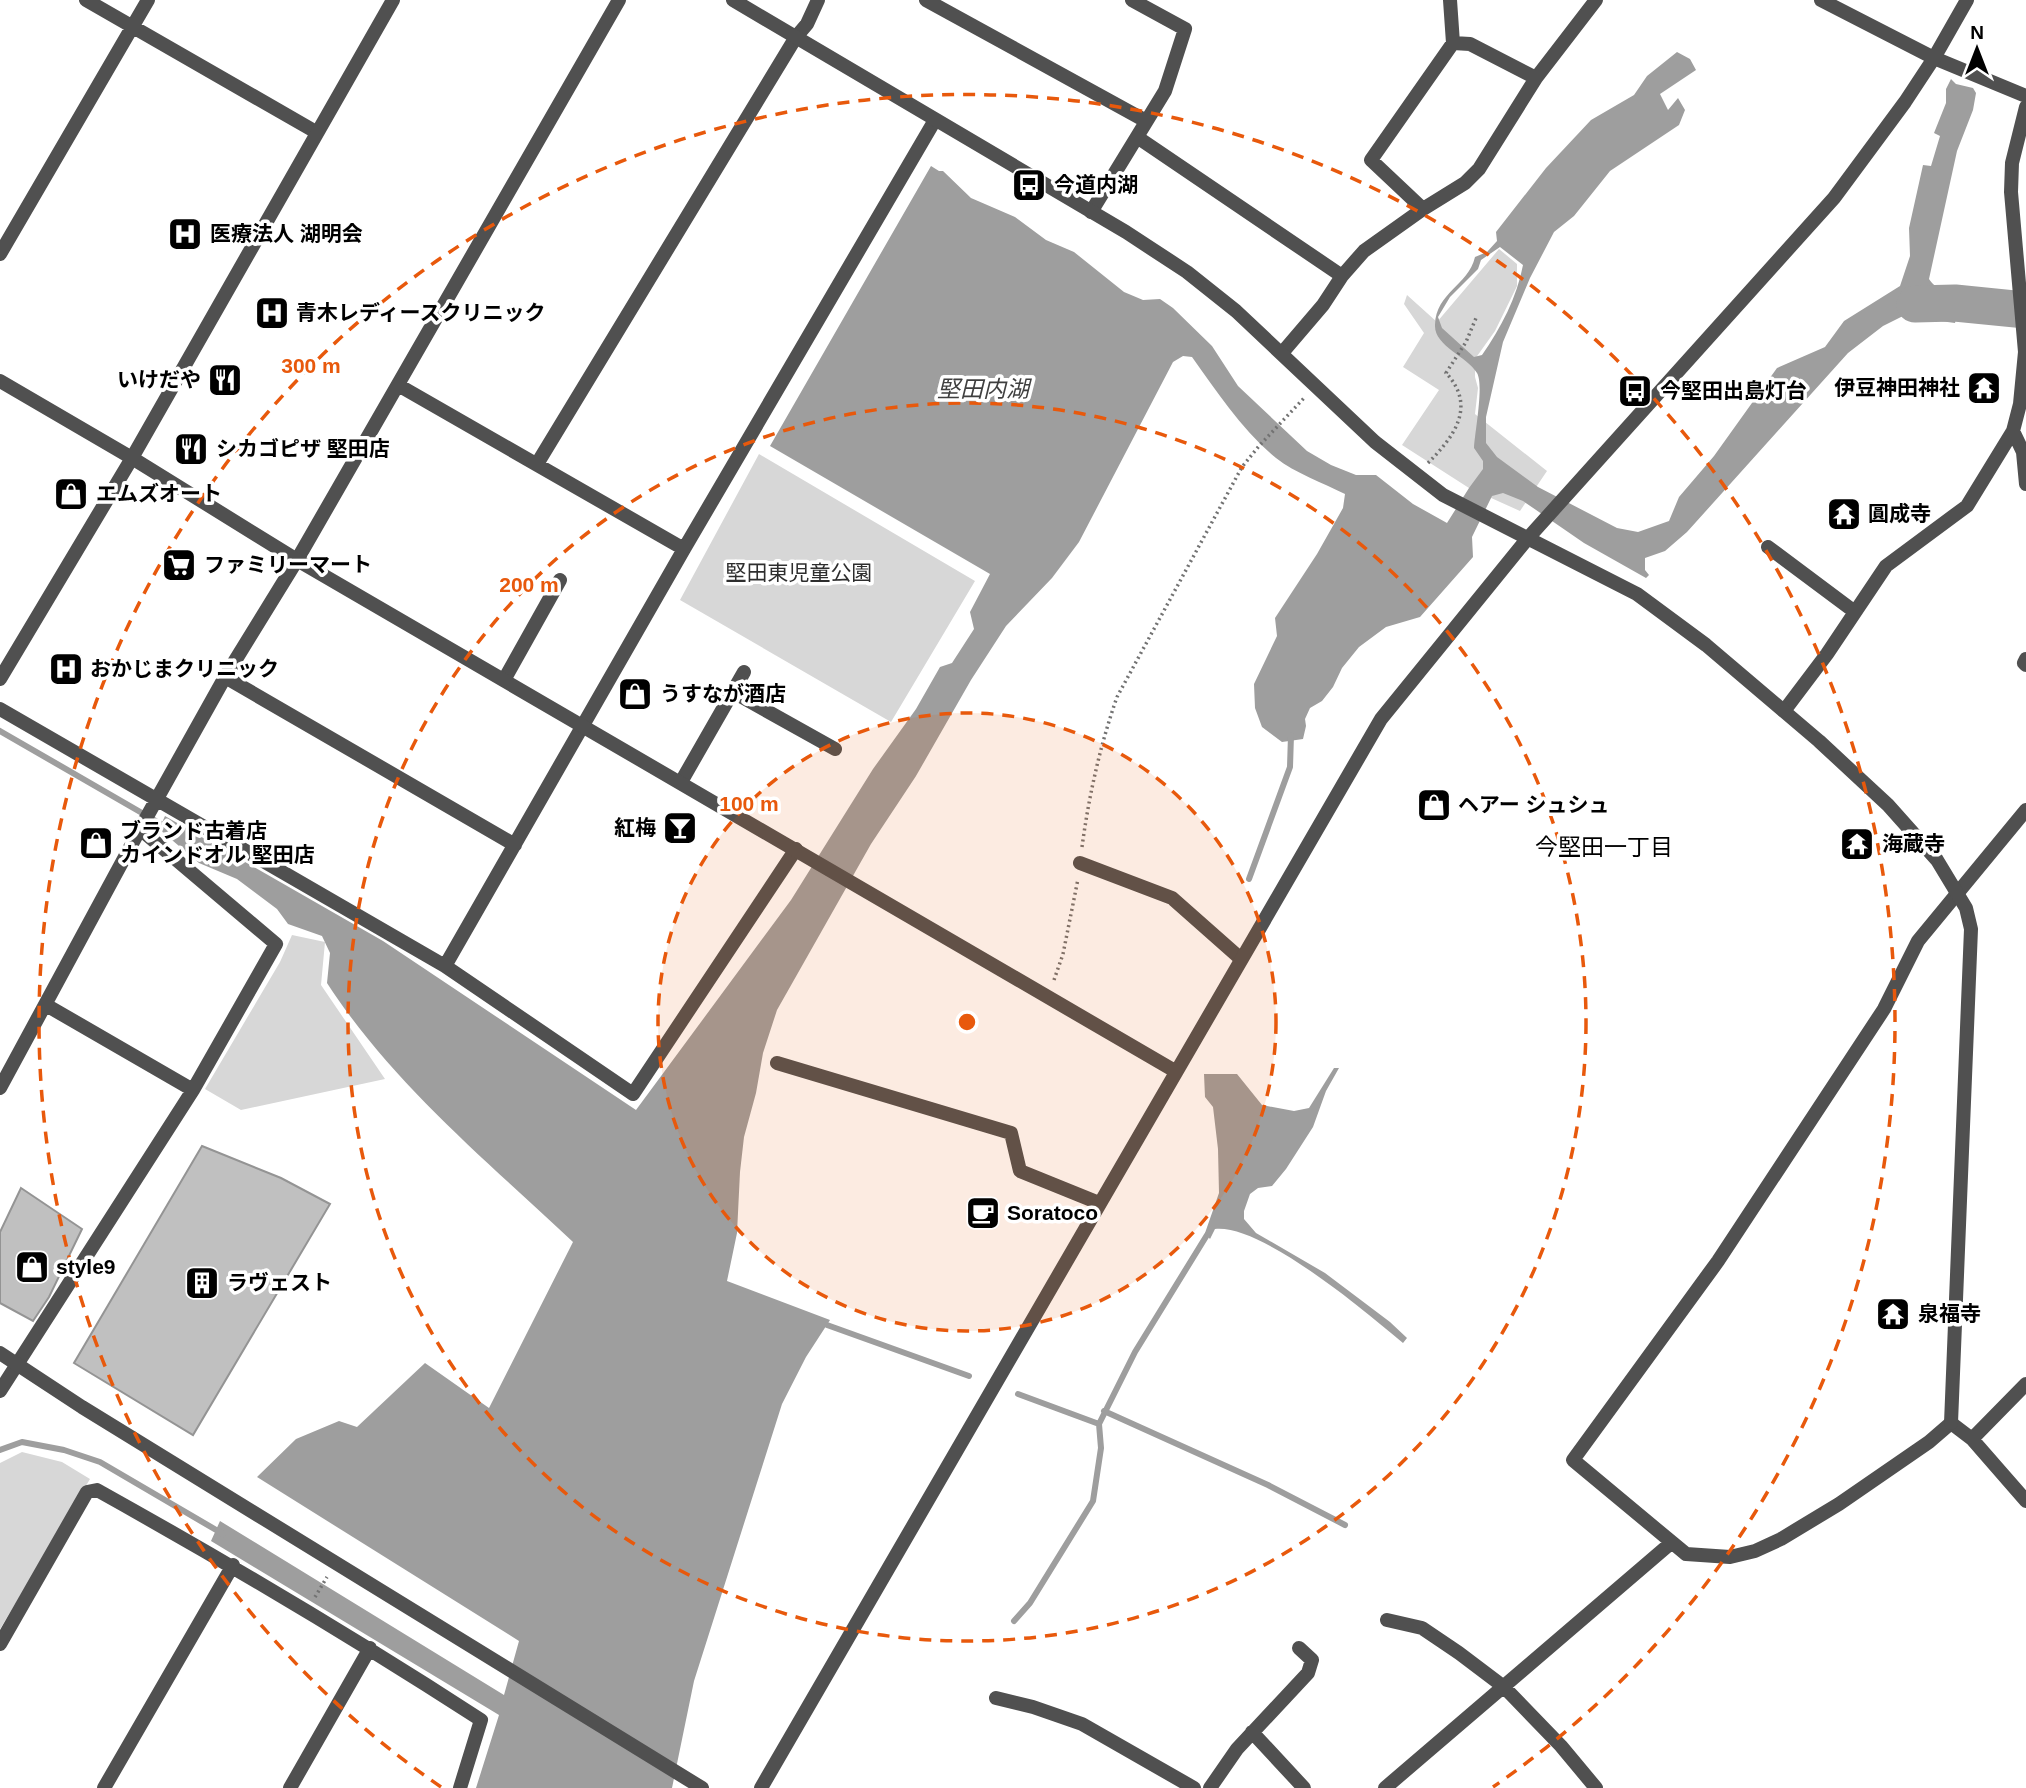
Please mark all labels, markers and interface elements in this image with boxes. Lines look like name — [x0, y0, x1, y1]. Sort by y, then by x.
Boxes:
north arrow — [1942, 14, 2012, 84]
text: N — [1970, 22, 1984, 43]
bus stop icon: 今道内湖 — [1010, 166, 1048, 204]
place label: 今道内湖 — [1054, 173, 1138, 196]
hospital icon: 医療法人 湖明会 — [166, 215, 204, 253]
place label: 医療法人 湖明会 — [210, 222, 363, 245]
hospital icon: 青木レディースクリニック — [253, 294, 291, 332]
place label: 青木レディースクリニック — [296, 301, 545, 324]
text: 300 m — [281, 354, 341, 377]
restaurant icon: いけだや — [206, 361, 244, 399]
place label: いけだや — [117, 368, 201, 391]
temple icon: 伊豆神田神社 — [1965, 369, 2003, 407]
bus stop icon: 今堅田出島灯台 — [1616, 372, 1654, 410]
water label: 堅田内湖 — [937, 376, 1032, 402]
place label: 伊豆神田神社 — [1834, 376, 1960, 399]
place label: 今堅田出島灯台 — [1660, 379, 1807, 402]
restaurant icon: シカゴピザ 堅田店 — [172, 430, 210, 468]
place label: シカゴピザ 堅田店 — [216, 437, 390, 460]
shop icon: エムズオート — [52, 475, 90, 513]
place label: エムズオート — [96, 482, 222, 505]
temple icon: 圓成寺 — [1825, 495, 1863, 533]
place label: 圓成寺 — [1868, 502, 1931, 525]
supermarket icon: ファミリーマート — [160, 546, 198, 584]
place label: ファミリーマート — [204, 553, 372, 576]
park label: 堅田東児童公園 — [726, 561, 873, 584]
text: 200 m — [499, 573, 559, 596]
hospital icon: おかじまクリニック — [47, 650, 85, 688]
place label: おかじまクリニック — [90, 657, 279, 680]
shop icon: うすなが酒店 — [616, 675, 654, 713]
place label: うすなが酒店 — [660, 682, 786, 705]
shop icon: ヘアー シュシュ — [1415, 786, 1453, 824]
text: 100 m — [719, 792, 779, 815]
place label: ヘアー シュシュ — [1458, 793, 1610, 816]
bar icon: 紅梅 — [661, 809, 699, 847]
place label: 紅梅 — [614, 816, 656, 839]
place label: ブランド古着店 カインドオル 堅田店 — [120, 819, 315, 866]
shop icon: ブランド古着店 カインドオル 堅田店 — [77, 824, 115, 862]
temple icon: 海蔵寺 — [1838, 825, 1876, 863]
place label: 海蔵寺 — [1882, 832, 1945, 855]
district label: 今堅田一丁目 — [1535, 834, 1673, 860]
centre of rings — [955, 1010, 979, 1034]
cafe icon: Soratoco — [964, 1194, 1002, 1232]
place label: Soratoco — [1007, 1201, 1098, 1224]
shop icon: style9 — [13, 1248, 51, 1286]
place label: style9 — [56, 1255, 116, 1278]
building icon: ラヴェスト — [183, 1264, 221, 1302]
place label: ラヴェスト — [227, 1271, 332, 1294]
temple icon: 泉福寺 — [1874, 1295, 1912, 1333]
place label: 泉福寺 — [1918, 1302, 1981, 1325]

